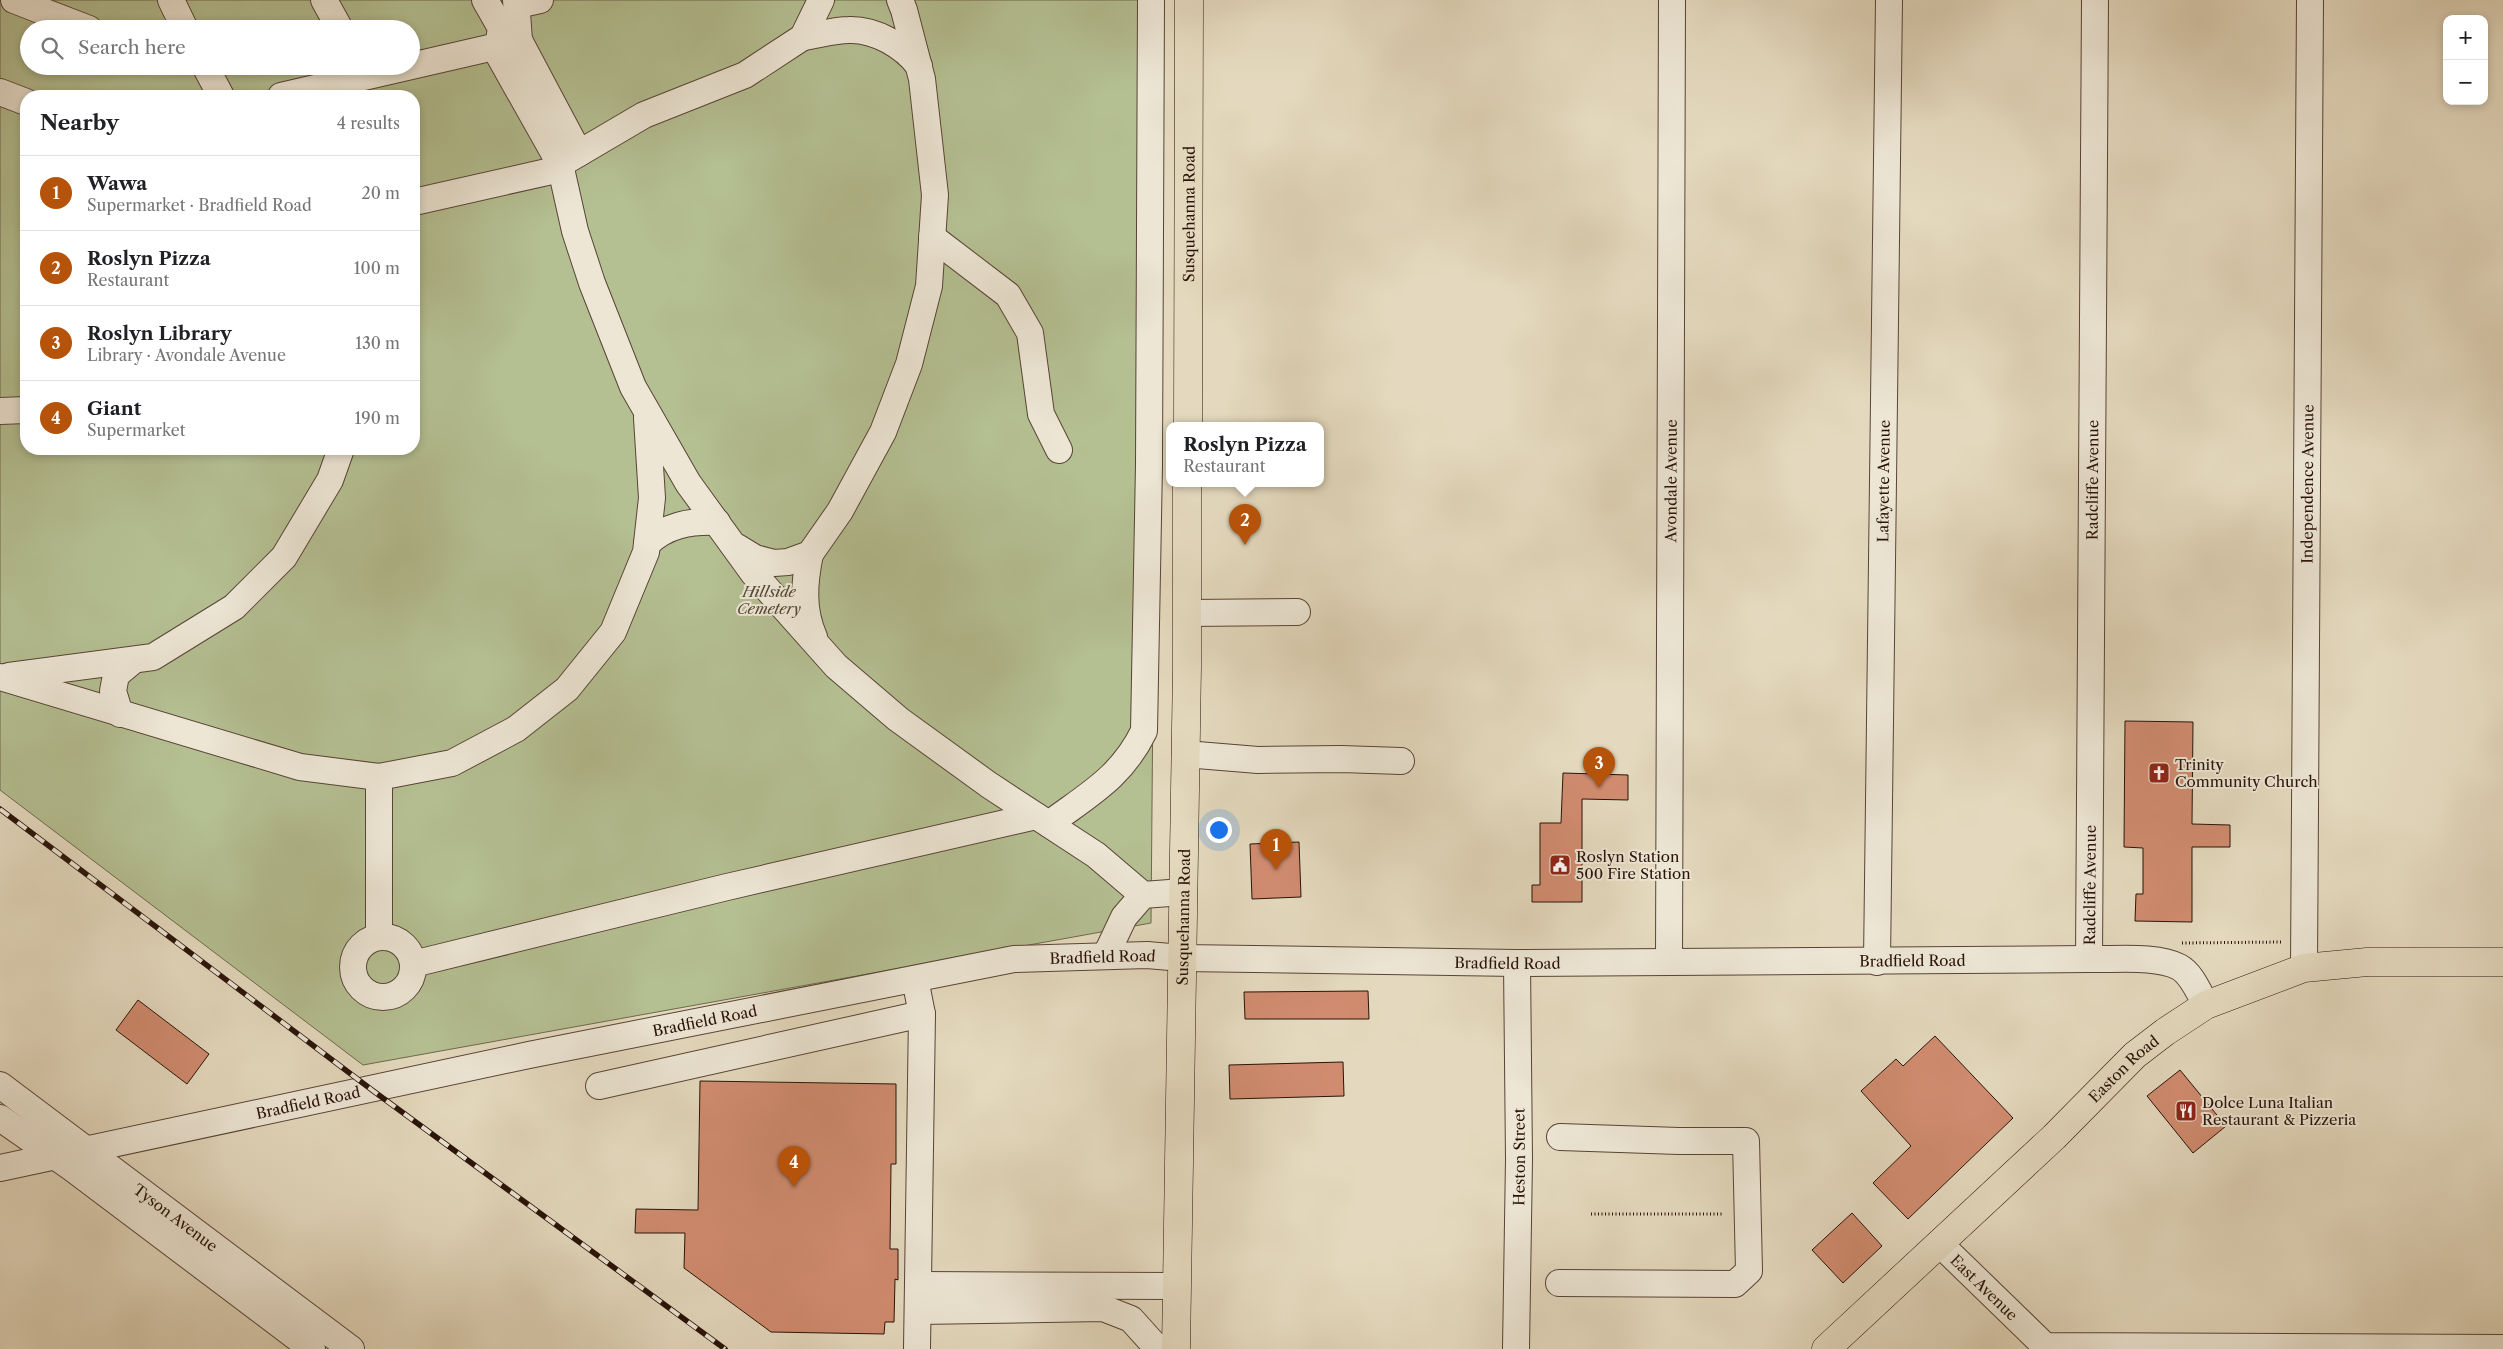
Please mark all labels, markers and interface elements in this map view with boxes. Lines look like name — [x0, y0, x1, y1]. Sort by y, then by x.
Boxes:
map controls — [2443, 15, 2488, 105]
button: + — [2443, 15, 2488, 60]
search box — [20, 20, 420, 75]
icon: search — [38, 34, 66, 62]
text: Search here — [78, 36, 186, 59]
button: − — [2443, 60, 2488, 105]
text: Nearby — [40, 110, 119, 135]
text: 4 results — [337, 113, 400, 133]
street label: Susquehanna Road — [1179, 146, 1198, 282]
text: Wawa — [87, 172, 147, 195]
text: 1 — [52, 183, 60, 203]
text: 20 m — [361, 183, 400, 203]
text: Supermarket · Bradfield Road — [87, 195, 312, 215]
text: Roslyn Pizza — [87, 247, 211, 270]
text: 2 — [51, 258, 61, 278]
text: 100 m — [354, 258, 400, 278]
text: Restaurant — [87, 270, 169, 290]
text: Roslyn Library — [87, 322, 232, 345]
text: 3 — [51, 333, 61, 353]
text: 130 m — [355, 333, 400, 353]
text: Library · Avondale Avenue — [87, 345, 286, 365]
text: Giant — [87, 397, 141, 420]
street label: Independence Avenue — [2297, 404, 2317, 564]
text: 4 — [51, 408, 61, 428]
text: 190 m — [355, 408, 400, 428]
street label: Avondale Avenue — [1661, 419, 1680, 544]
text: Supermarket — [87, 420, 185, 440]
street label: Lafayette Avenue — [1873, 420, 1893, 543]
street label: Radcliffe Avenue — [2082, 420, 2102, 540]
popup — [1166, 422, 1324, 487]
text: Roslyn Pizza — [1183, 433, 1307, 456]
text: Restaurant — [1183, 456, 1265, 476]
pin: 2 — [1229, 504, 1261, 545]
park label: Hillside Cemetery — [737, 582, 802, 618]
pin: 3 — [1583, 747, 1615, 788]
place label: Trinity Community Church — [2175, 755, 2318, 791]
church icon: Trinity Community Church — [2147, 761, 2171, 785]
your location — [1206, 817, 1232, 843]
street label: Radcliffe Avenue — [2080, 825, 2099, 945]
pin: 1 — [1260, 829, 1292, 870]
place label: Roslyn Station 500 Fire Station — [1576, 847, 1691, 883]
street label: Susquehanna Road — [1172, 849, 1194, 985]
public building icon: Roslyn Station 500 Fire Station — [1548, 853, 1572, 877]
street label: Bradfield Road — [1049, 946, 1157, 967]
street label: Bradfield Road — [1859, 950, 1966, 970]
street label: Bradfield Road — [1454, 953, 1561, 973]
street label: Bradfield Road — [651, 1001, 759, 1040]
street label: Easton Road — [2084, 1031, 2162, 1106]
street label: Bradfield Road — [254, 1082, 362, 1123]
place label: Dolce Luna Italian Restaurant & Pizzeria — [2202, 1093, 2356, 1129]
restaurant icon: Dolce Luna Italian Restaurant & Pizzeria — [2174, 1099, 2198, 1123]
street label: Heston Street — [1509, 1107, 1529, 1206]
pin: 4 — [778, 1146, 810, 1187]
street label: Tyson Avenue — [130, 1179, 222, 1255]
street label: East Avenue — [1947, 1250, 2022, 1324]

